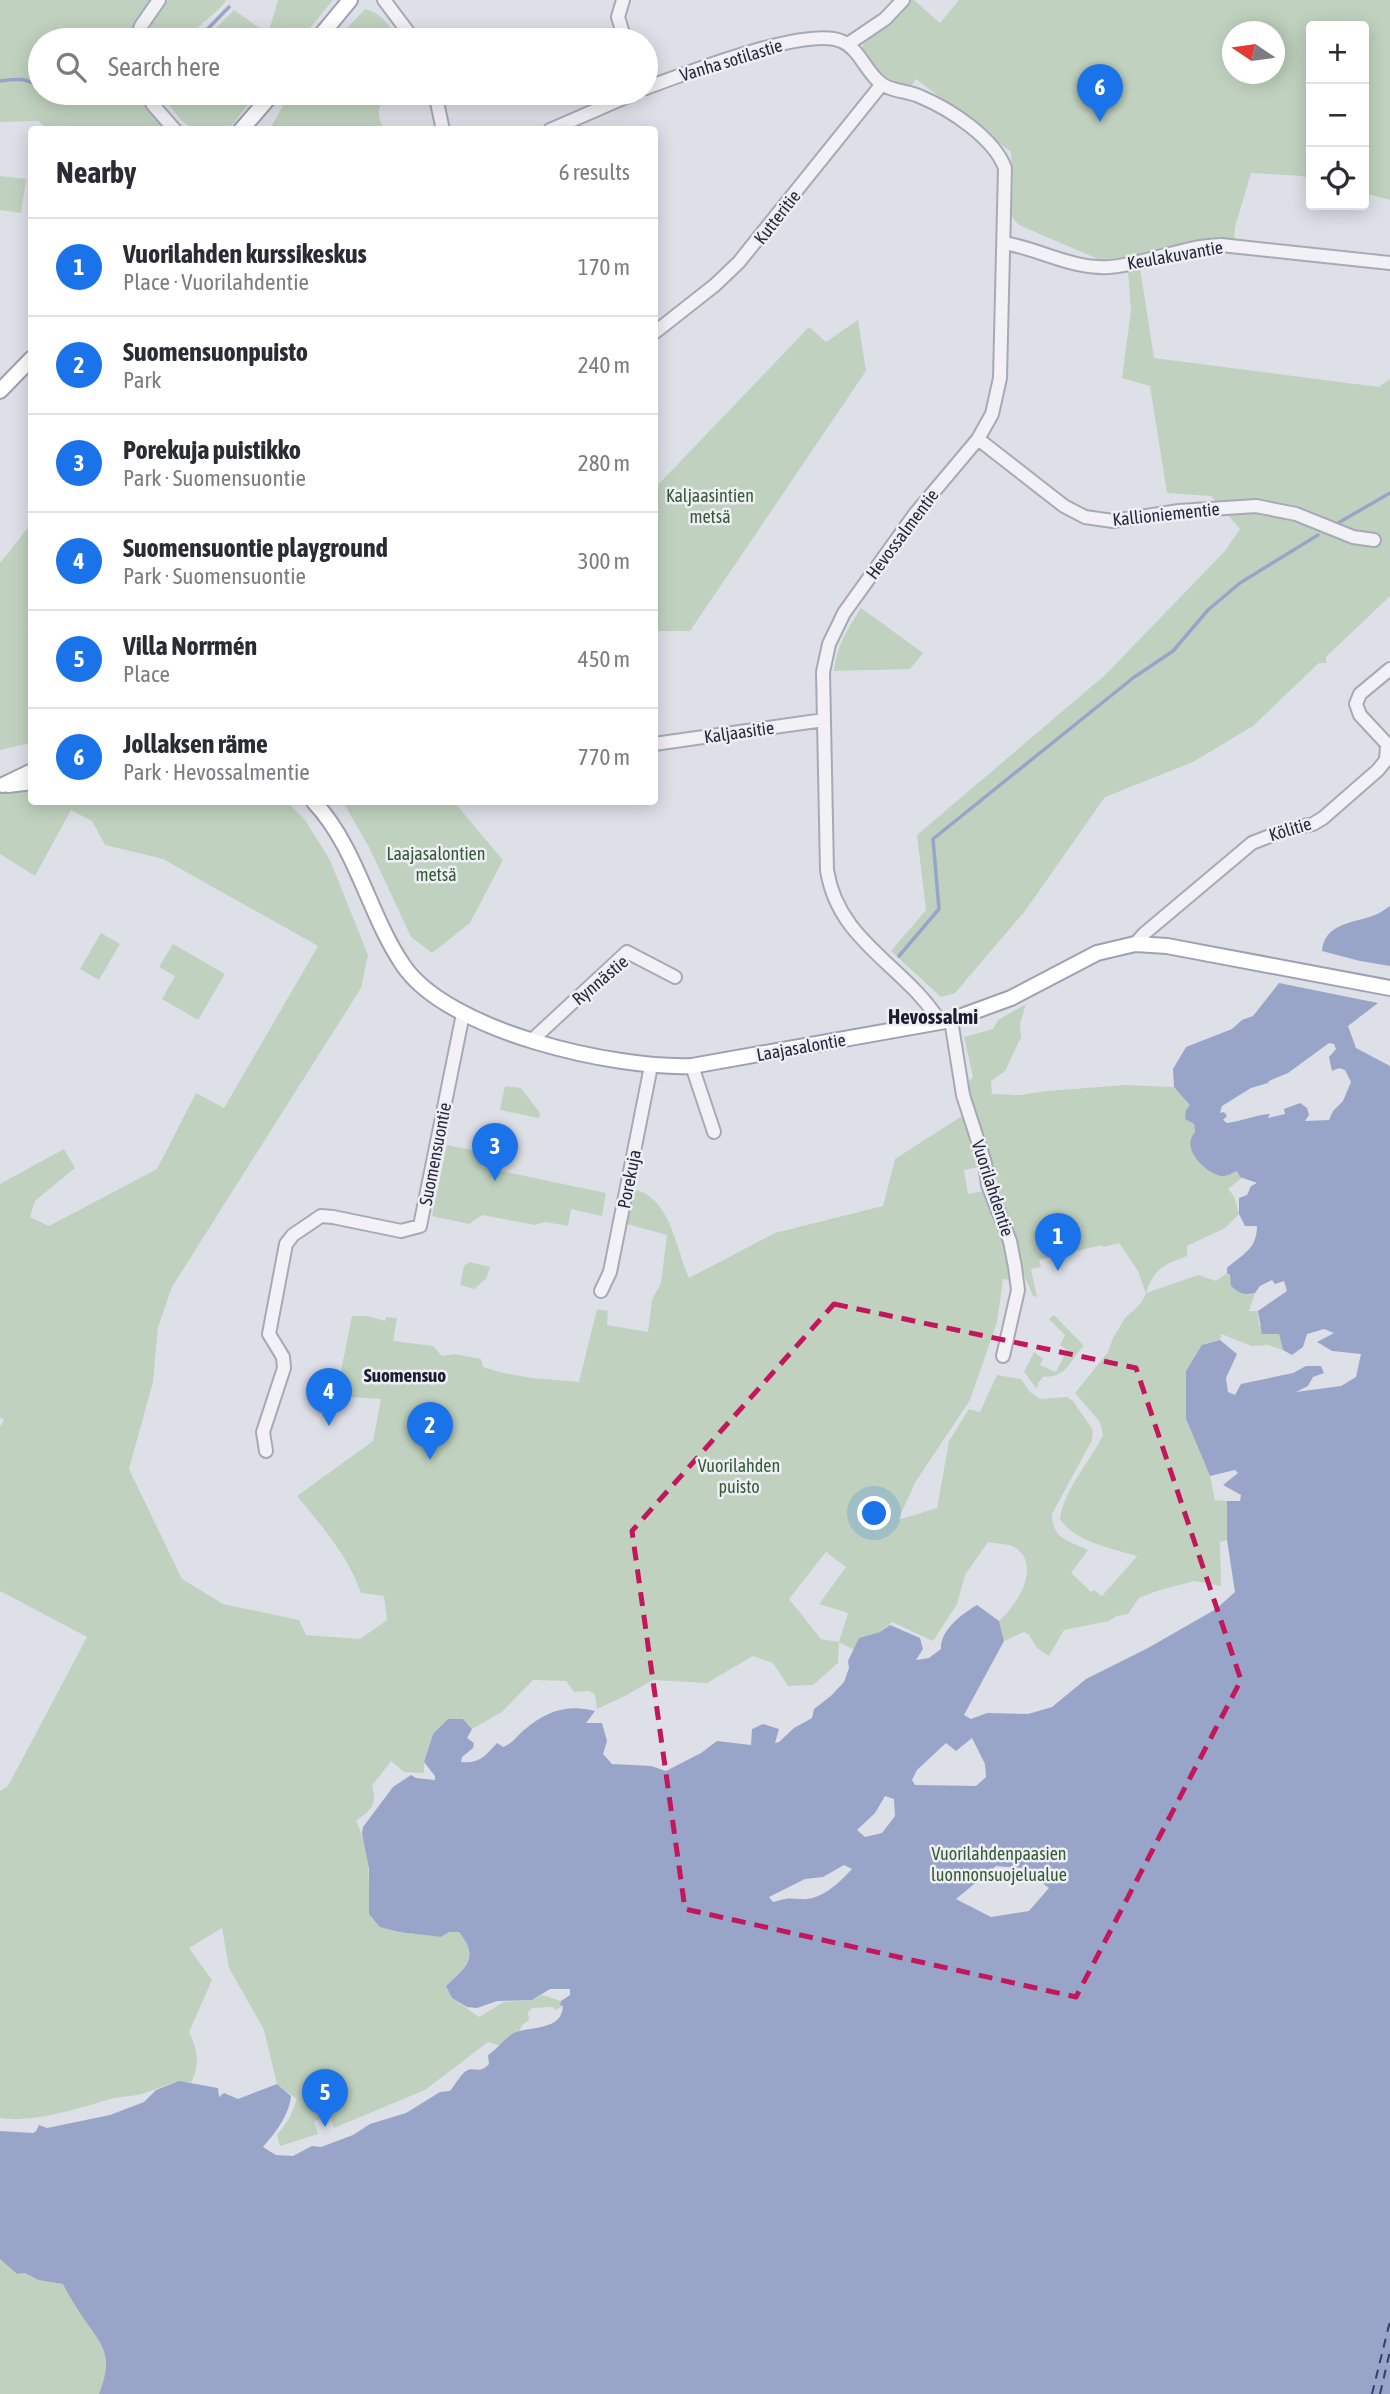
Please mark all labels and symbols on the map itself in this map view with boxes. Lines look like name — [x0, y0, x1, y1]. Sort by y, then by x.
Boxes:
north arrow — [1222, 21, 1285, 84]
street label: Vanha sotilastie — [677, 34, 785, 86]
pin: 6 — [1077, 64, 1123, 122]
street label: Kutteritie — [749, 186, 805, 248]
street label: Keulakuvantie — [1125, 236, 1225, 274]
park label: Kaljaasintien metsä — [666, 485, 754, 527]
street label: Hevossalmentie — [861, 485, 943, 583]
street label: Kallioniementie — [1112, 498, 1220, 530]
street label: Kaljaasitie — [703, 717, 775, 747]
street label: Kölitie — [1266, 813, 1314, 845]
park label: Laajasalontien metsä — [387, 843, 485, 885]
street label: Rynnästie — [568, 951, 632, 1009]
district label: Hevossalmi — [888, 1004, 978, 1028]
street label: Laajasalontie — [755, 1029, 847, 1065]
street label: Suomensuontie — [415, 1101, 455, 1207]
pin: 3 — [472, 1123, 518, 1181]
street label: Vuorilahdentie — [968, 1137, 1018, 1239]
street label: Porekuja — [613, 1148, 645, 1210]
pin: 1 — [1035, 1213, 1081, 1271]
district label: Suomensuo — [364, 1364, 446, 1386]
pin: 4 — [306, 1368, 352, 1426]
pin: 2 — [407, 1402, 453, 1460]
park label: Vuorilahden puisto — [698, 1455, 780, 1497]
your location — [857, 1496, 891, 1530]
park label: Vuorilahdenpaasien luonnonsuojelualue — [931, 1843, 1067, 1885]
pin: 5 — [302, 2069, 348, 2127]

